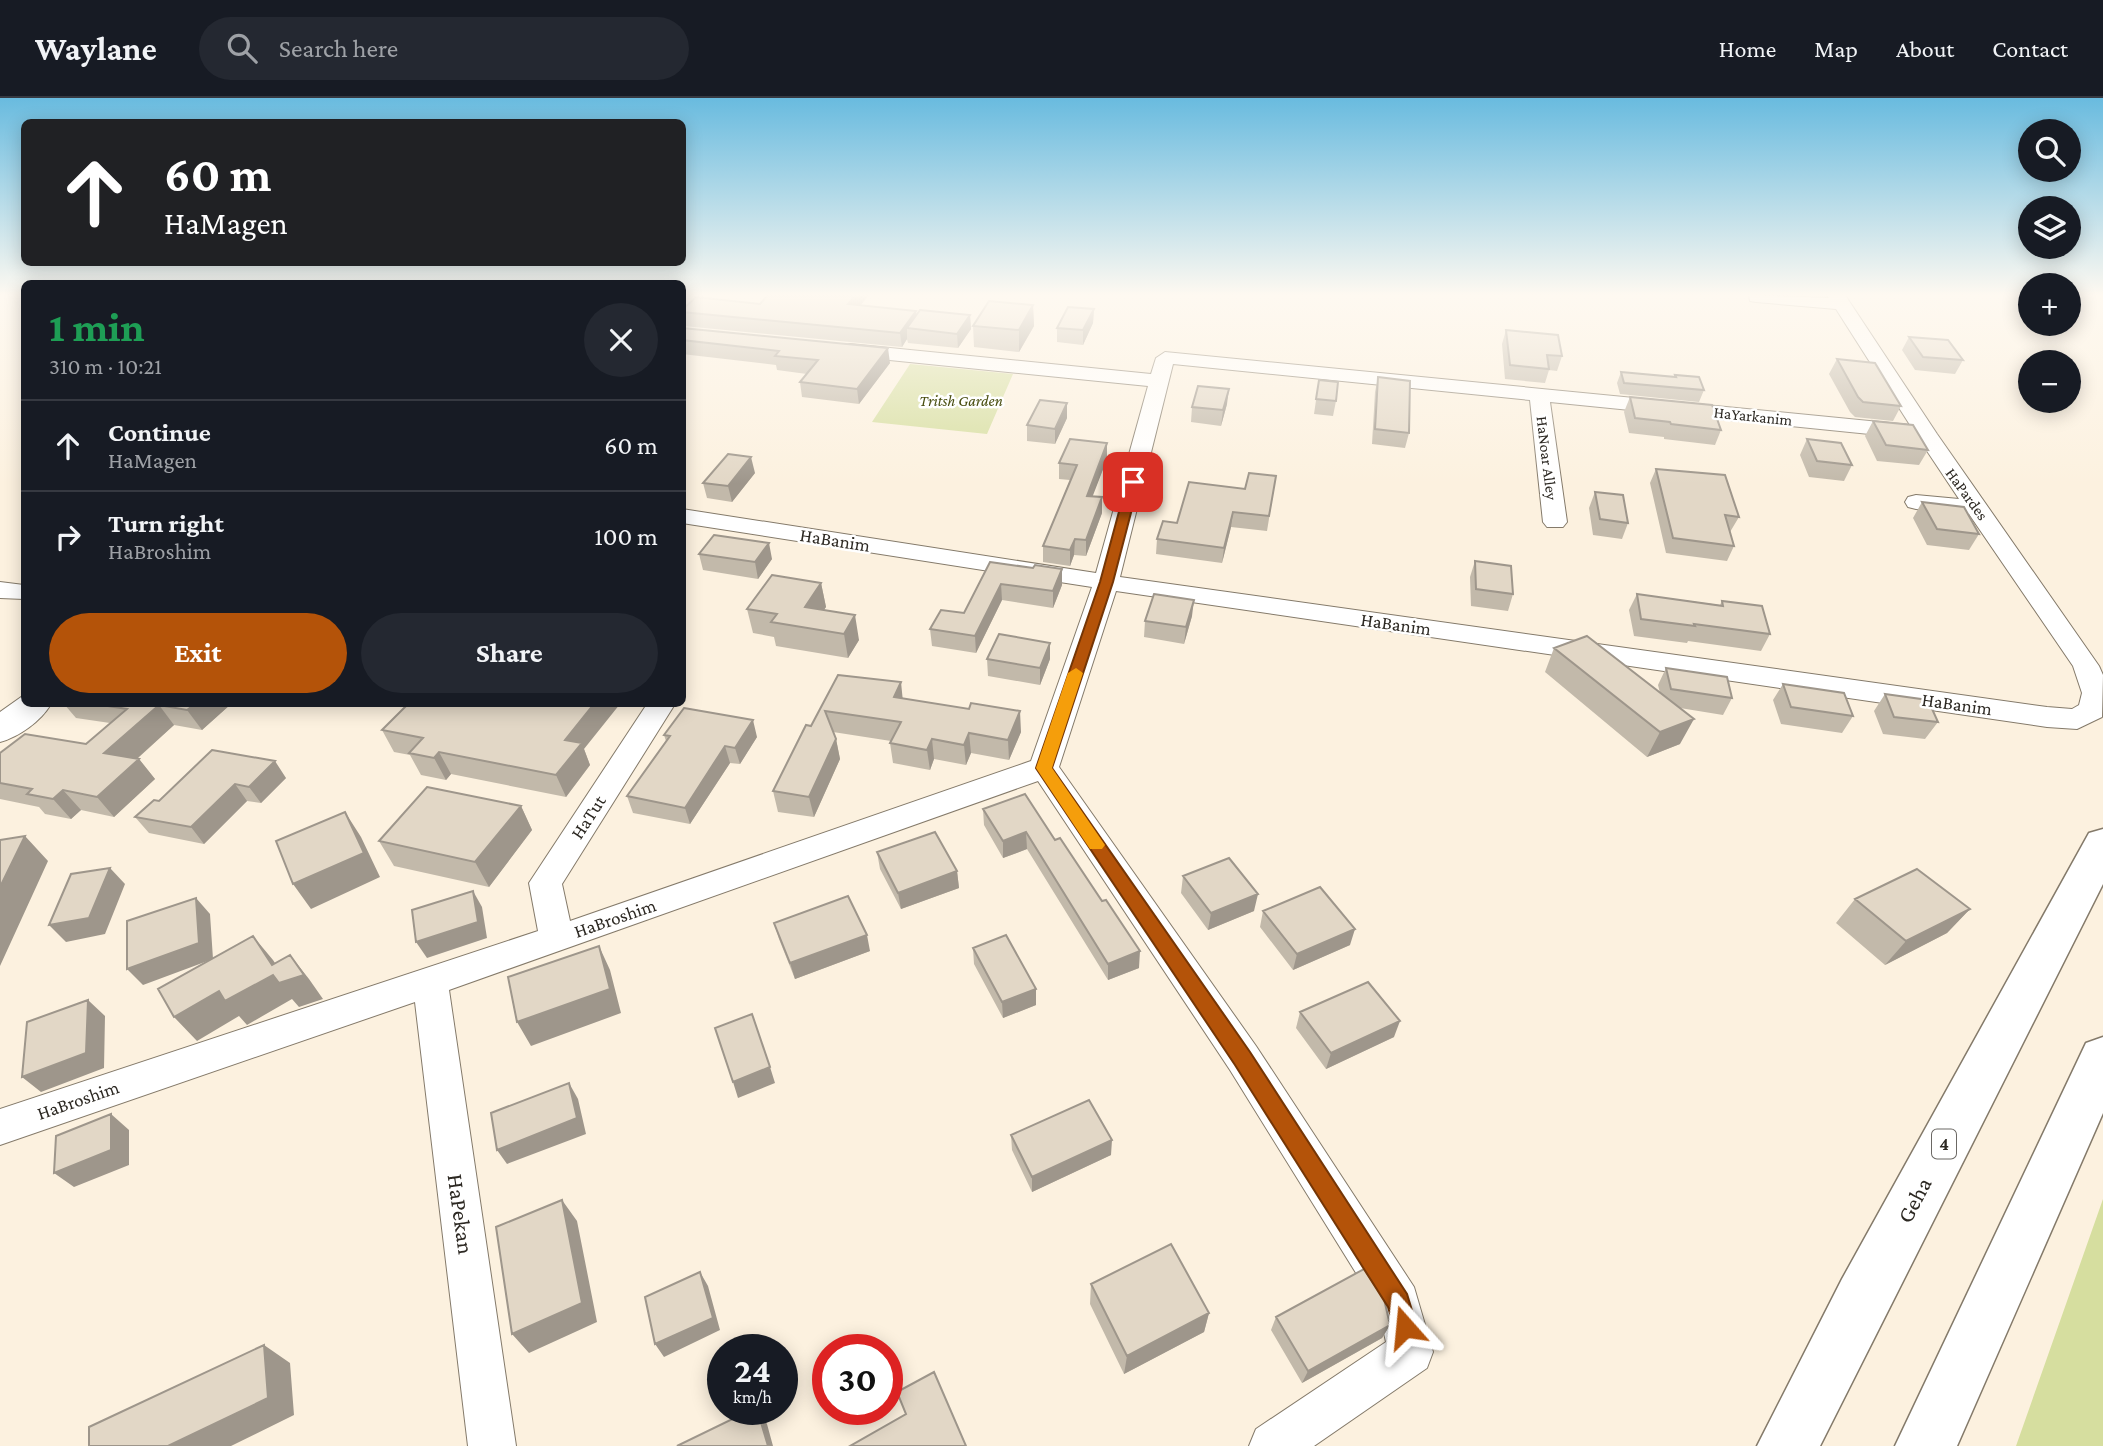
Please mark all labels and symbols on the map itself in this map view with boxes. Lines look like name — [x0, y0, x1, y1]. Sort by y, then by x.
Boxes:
park label: Tritsh Garden — [919, 392, 1003, 409]
street label: HaYarkanim — [1713, 403, 1793, 429]
street label: HaNoar Alley — [1532, 415, 1561, 502]
pin — [1103, 452, 1163, 512]
street label: HaPardes — [1942, 465, 1992, 523]
street label: HaBanim — [798, 524, 872, 556]
street label: HaBanim — [1359, 609, 1433, 639]
street label: HaBanim — [1920, 689, 1994, 719]
street label: HaTut — [566, 791, 610, 843]
street label: HaBroshim — [571, 894, 659, 942]
street label: HaBroshim — [34, 1076, 122, 1124]
road number: 4 — [1932, 1129, 1956, 1158]
street label: HaPekan — [443, 1172, 479, 1256]
street label: Geha — [1891, 1173, 1937, 1227]
position arrow — [1368, 1290, 1442, 1364]
speed limit sign: 30 — [812, 1334, 903, 1425]

